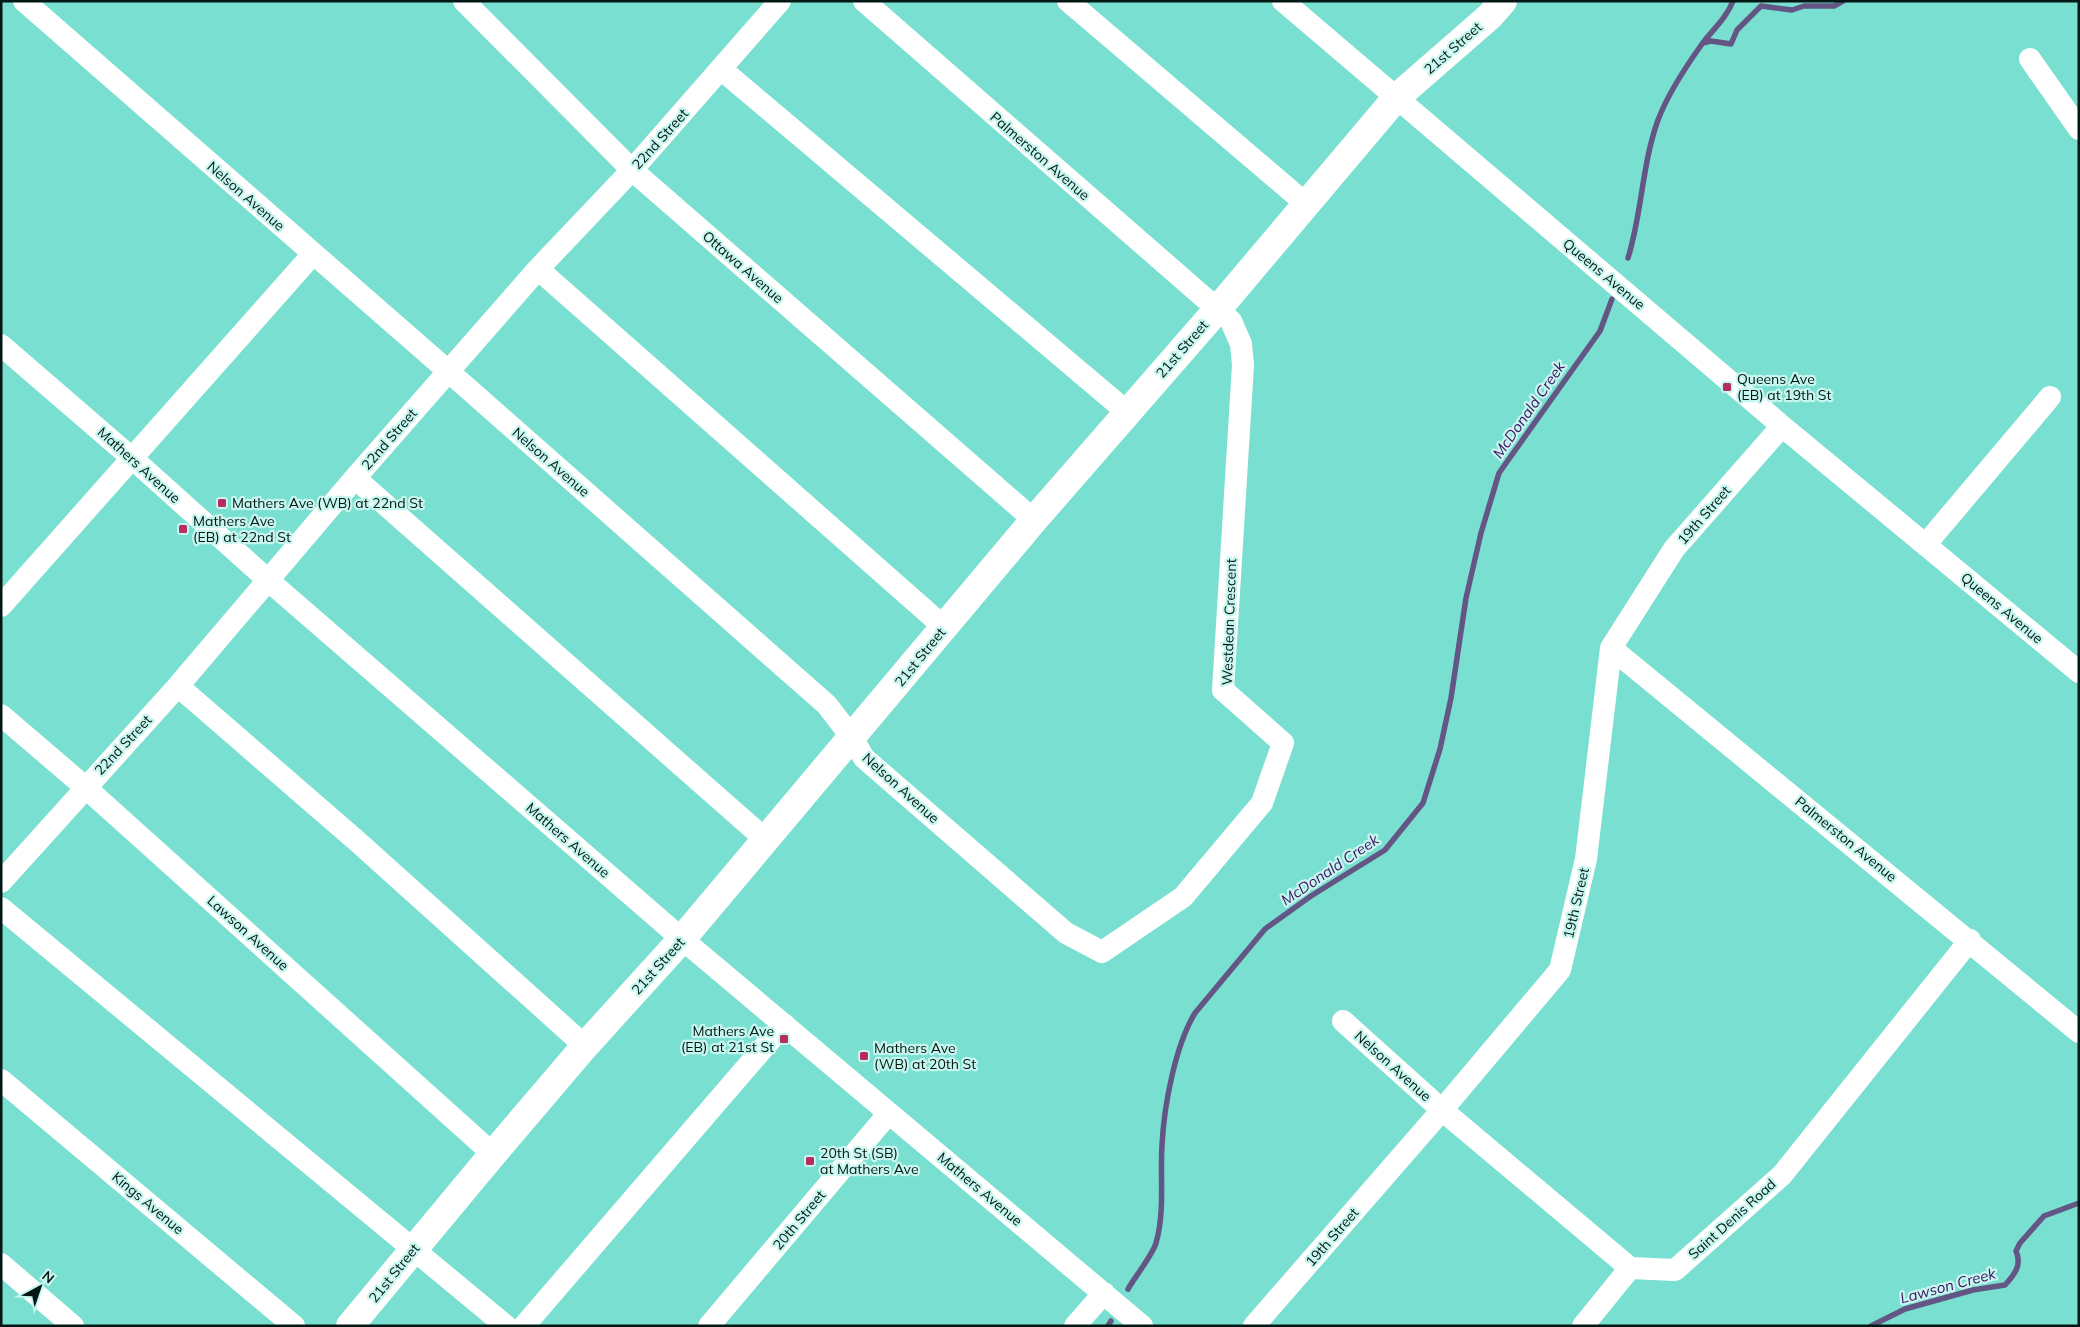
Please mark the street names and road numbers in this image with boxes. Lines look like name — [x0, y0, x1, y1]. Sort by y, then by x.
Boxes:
street label: 21st Street — [1420, 18, 1486, 78]
street label: 22nd Street — [628, 105, 692, 173]
street label: Palmerston Avenue — [987, 108, 1093, 204]
street label: Nelson Avenue — [204, 157, 288, 235]
street label: Ottawa Avenue — [699, 227, 787, 307]
street label: Queens Avenue — [1559, 234, 1649, 314]
street label: 21st Street — [1152, 316, 1212, 382]
street label: 22nd Street — [357, 404, 421, 474]
street label: Mathers Avenue — [94, 423, 184, 507]
street label: Nelson Avenue — [509, 423, 593, 501]
street label: 19th Street — [1673, 482, 1735, 548]
street label: Westdean Crescent — [1218, 558, 1240, 686]
street label: Queens Avenue — [1957, 568, 2047, 648]
street label: 21st Street — [891, 624, 949, 690]
street label: 22nd Street — [91, 711, 155, 779]
street label: Nelson Avenue — [859, 749, 943, 827]
street label: Palmerston Avenue — [1791, 792, 1901, 886]
street label: Mathers Avenue — [522, 799, 614, 881]
street label: 19th Street — [1559, 866, 1593, 940]
street label: Lawson Avenue — [203, 892, 293, 974]
street label: 21st Street — [628, 934, 688, 998]
street label: Nelson Avenue — [1351, 1027, 1435, 1105]
street label: Mathers Avenue — [934, 1148, 1026, 1230]
street label: Kings Avenue — [108, 1168, 188, 1238]
street label: Saint Denis Road — [1684, 1175, 1780, 1263]
street label: 20th Street — [769, 1186, 829, 1253]
street label: 19th Street — [1301, 1204, 1363, 1270]
street label: 21st Street — [365, 1240, 423, 1306]

